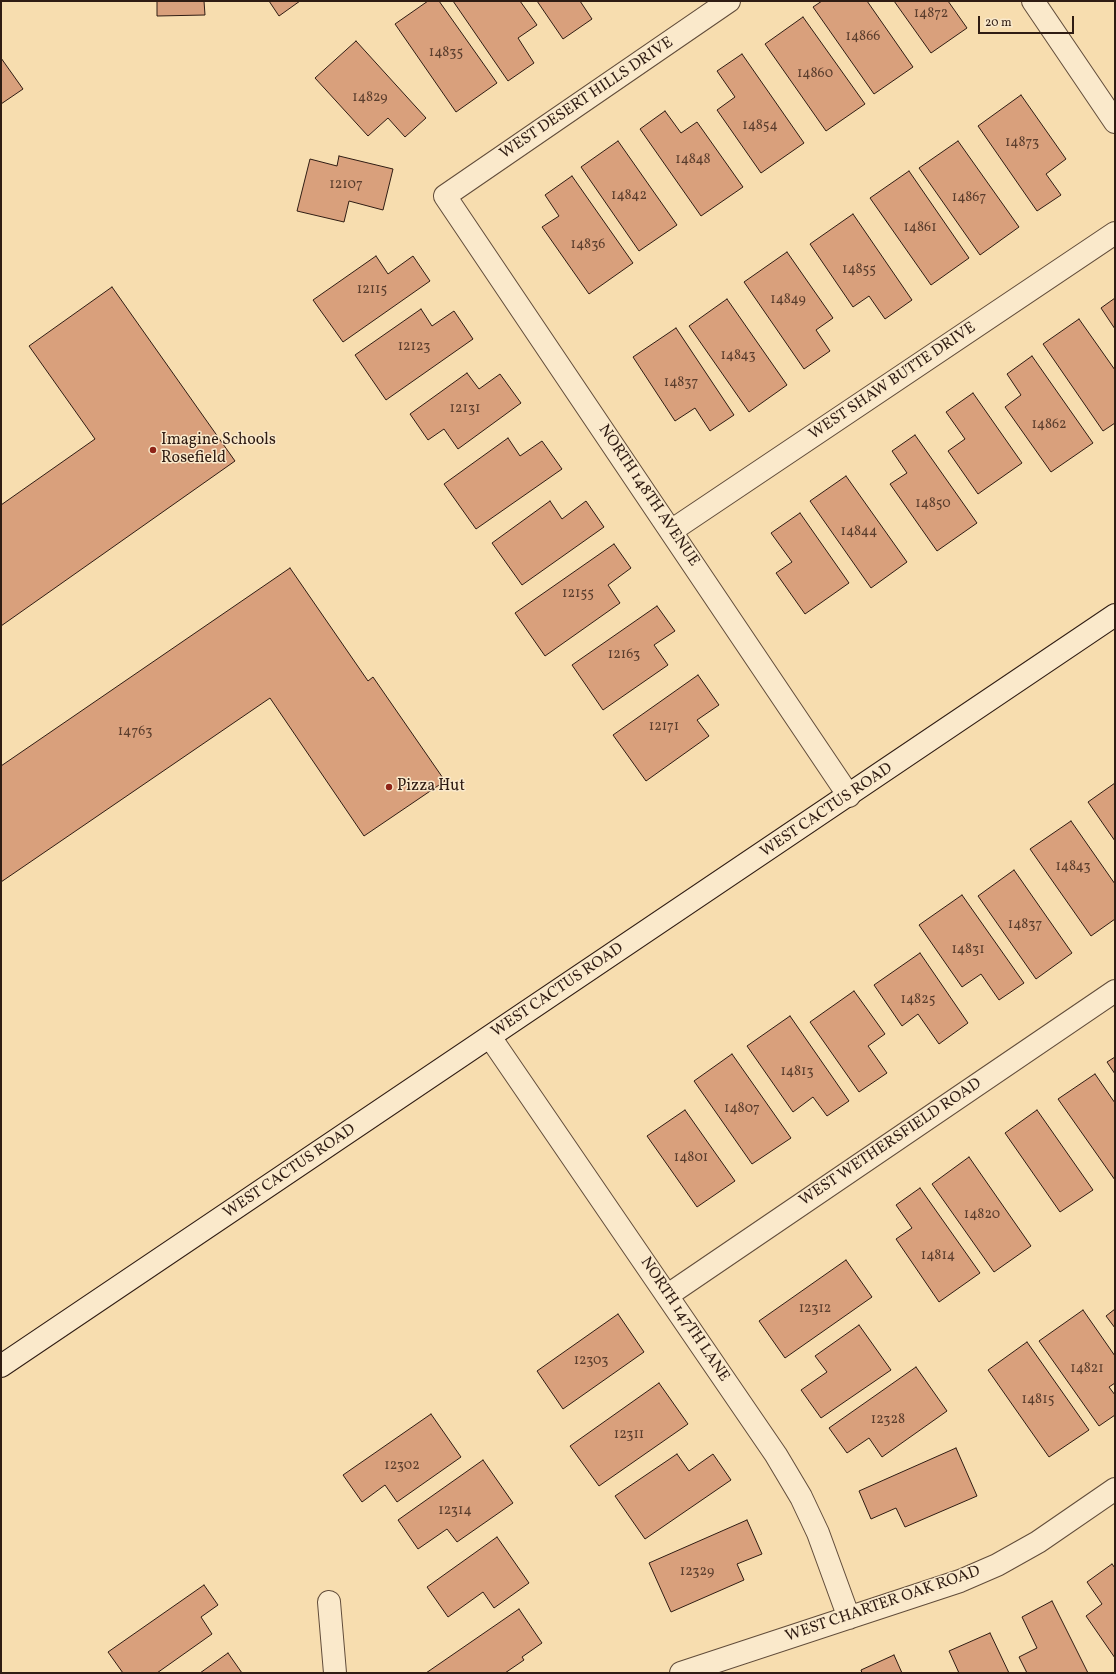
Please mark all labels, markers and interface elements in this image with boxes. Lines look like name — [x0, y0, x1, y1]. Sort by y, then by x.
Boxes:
house number: 14872 — [914, 6, 948, 22]
scale bar — [980, 8, 1076, 34]
text: 20 m — [985, 15, 1012, 31]
house number: 14866 — [846, 29, 880, 45]
street label: WEST DESERT HILLS DRIVE — [497, 34, 677, 164]
house number: 14835 — [429, 45, 463, 61]
house number: 14860 — [797, 66, 833, 82]
house number: 14829 — [352, 90, 388, 106]
house number: 14854 — [742, 118, 778, 134]
house number: 14873 — [1005, 135, 1039, 151]
house number: 14848 — [675, 152, 711, 168]
house number: 12107 — [329, 177, 363, 193]
house number: 14842 — [611, 188, 647, 204]
house number: 14867 — [952, 190, 986, 206]
house number: 14861 — [903, 220, 937, 236]
house number: 14836 — [571, 237, 605, 253]
house number: 14855 — [842, 262, 876, 278]
house number: 12115 — [357, 282, 387, 298]
house number: 14849 — [770, 292, 806, 308]
street label: WEST SHAW BUTTE DRIVE — [806, 319, 980, 445]
house number: 12123 — [398, 339, 430, 355]
house number: 14843 — [720, 348, 756, 364]
house number: 14837 — [664, 375, 698, 391]
house number: 12131 — [450, 401, 480, 417]
house number: 14862 — [1031, 417, 1067, 433]
street label: NORTH 148TH AVENUE — [593, 421, 703, 571]
place label: Imagine Schools Rosefield — [161, 431, 276, 469]
marker: Imagine Schools Rosefield — [148, 445, 158, 455]
house number: 14850 — [915, 496, 951, 512]
house number: 14844 — [841, 524, 877, 540]
house number: 12155 — [562, 586, 594, 602]
house number: 12163 — [608, 647, 640, 663]
house number: 12171 — [649, 719, 679, 735]
house number: 14763 — [118, 724, 152, 740]
street label: WEST CACTUS ROAD — [757, 760, 897, 862]
place label: Pizza Hut — [397, 777, 465, 797]
marker: Pizza Hut — [384, 782, 394, 792]
house number: 14843 — [1055, 859, 1091, 875]
house number: 14837 — [1008, 917, 1042, 933]
street label: WEST CACTUS ROAD — [488, 940, 628, 1042]
house number: 14831 — [951, 942, 985, 958]
house number: 14825 — [901, 992, 935, 1008]
house number: 14813 — [780, 1064, 814, 1080]
street label: WEST WETHERSFIELD ROAD — [796, 1075, 986, 1211]
house number: 14807 — [724, 1101, 760, 1117]
street label: WEST CACTUS ROAD — [220, 1121, 360, 1223]
house number: 14801 — [674, 1150, 708, 1166]
house number: 14820 — [964, 1207, 1000, 1223]
house number: 14814 — [921, 1248, 955, 1264]
street label: NORTH 147TH LANE — [635, 1254, 733, 1386]
house number: 12312 — [799, 1301, 831, 1317]
house number: 12303 — [574, 1353, 608, 1369]
house number: 14821 — [1070, 1361, 1104, 1377]
house number: 14815 — [1022, 1392, 1054, 1408]
house number: 12328 — [871, 1412, 905, 1428]
house number: 12311 — [614, 1427, 644, 1443]
house number: 12302 — [384, 1458, 420, 1474]
house number: 12314 — [438, 1503, 472, 1519]
street label: WEST CHARTER OAK ROAD — [783, 1563, 983, 1647]
house number: 12329 — [680, 1564, 714, 1580]

